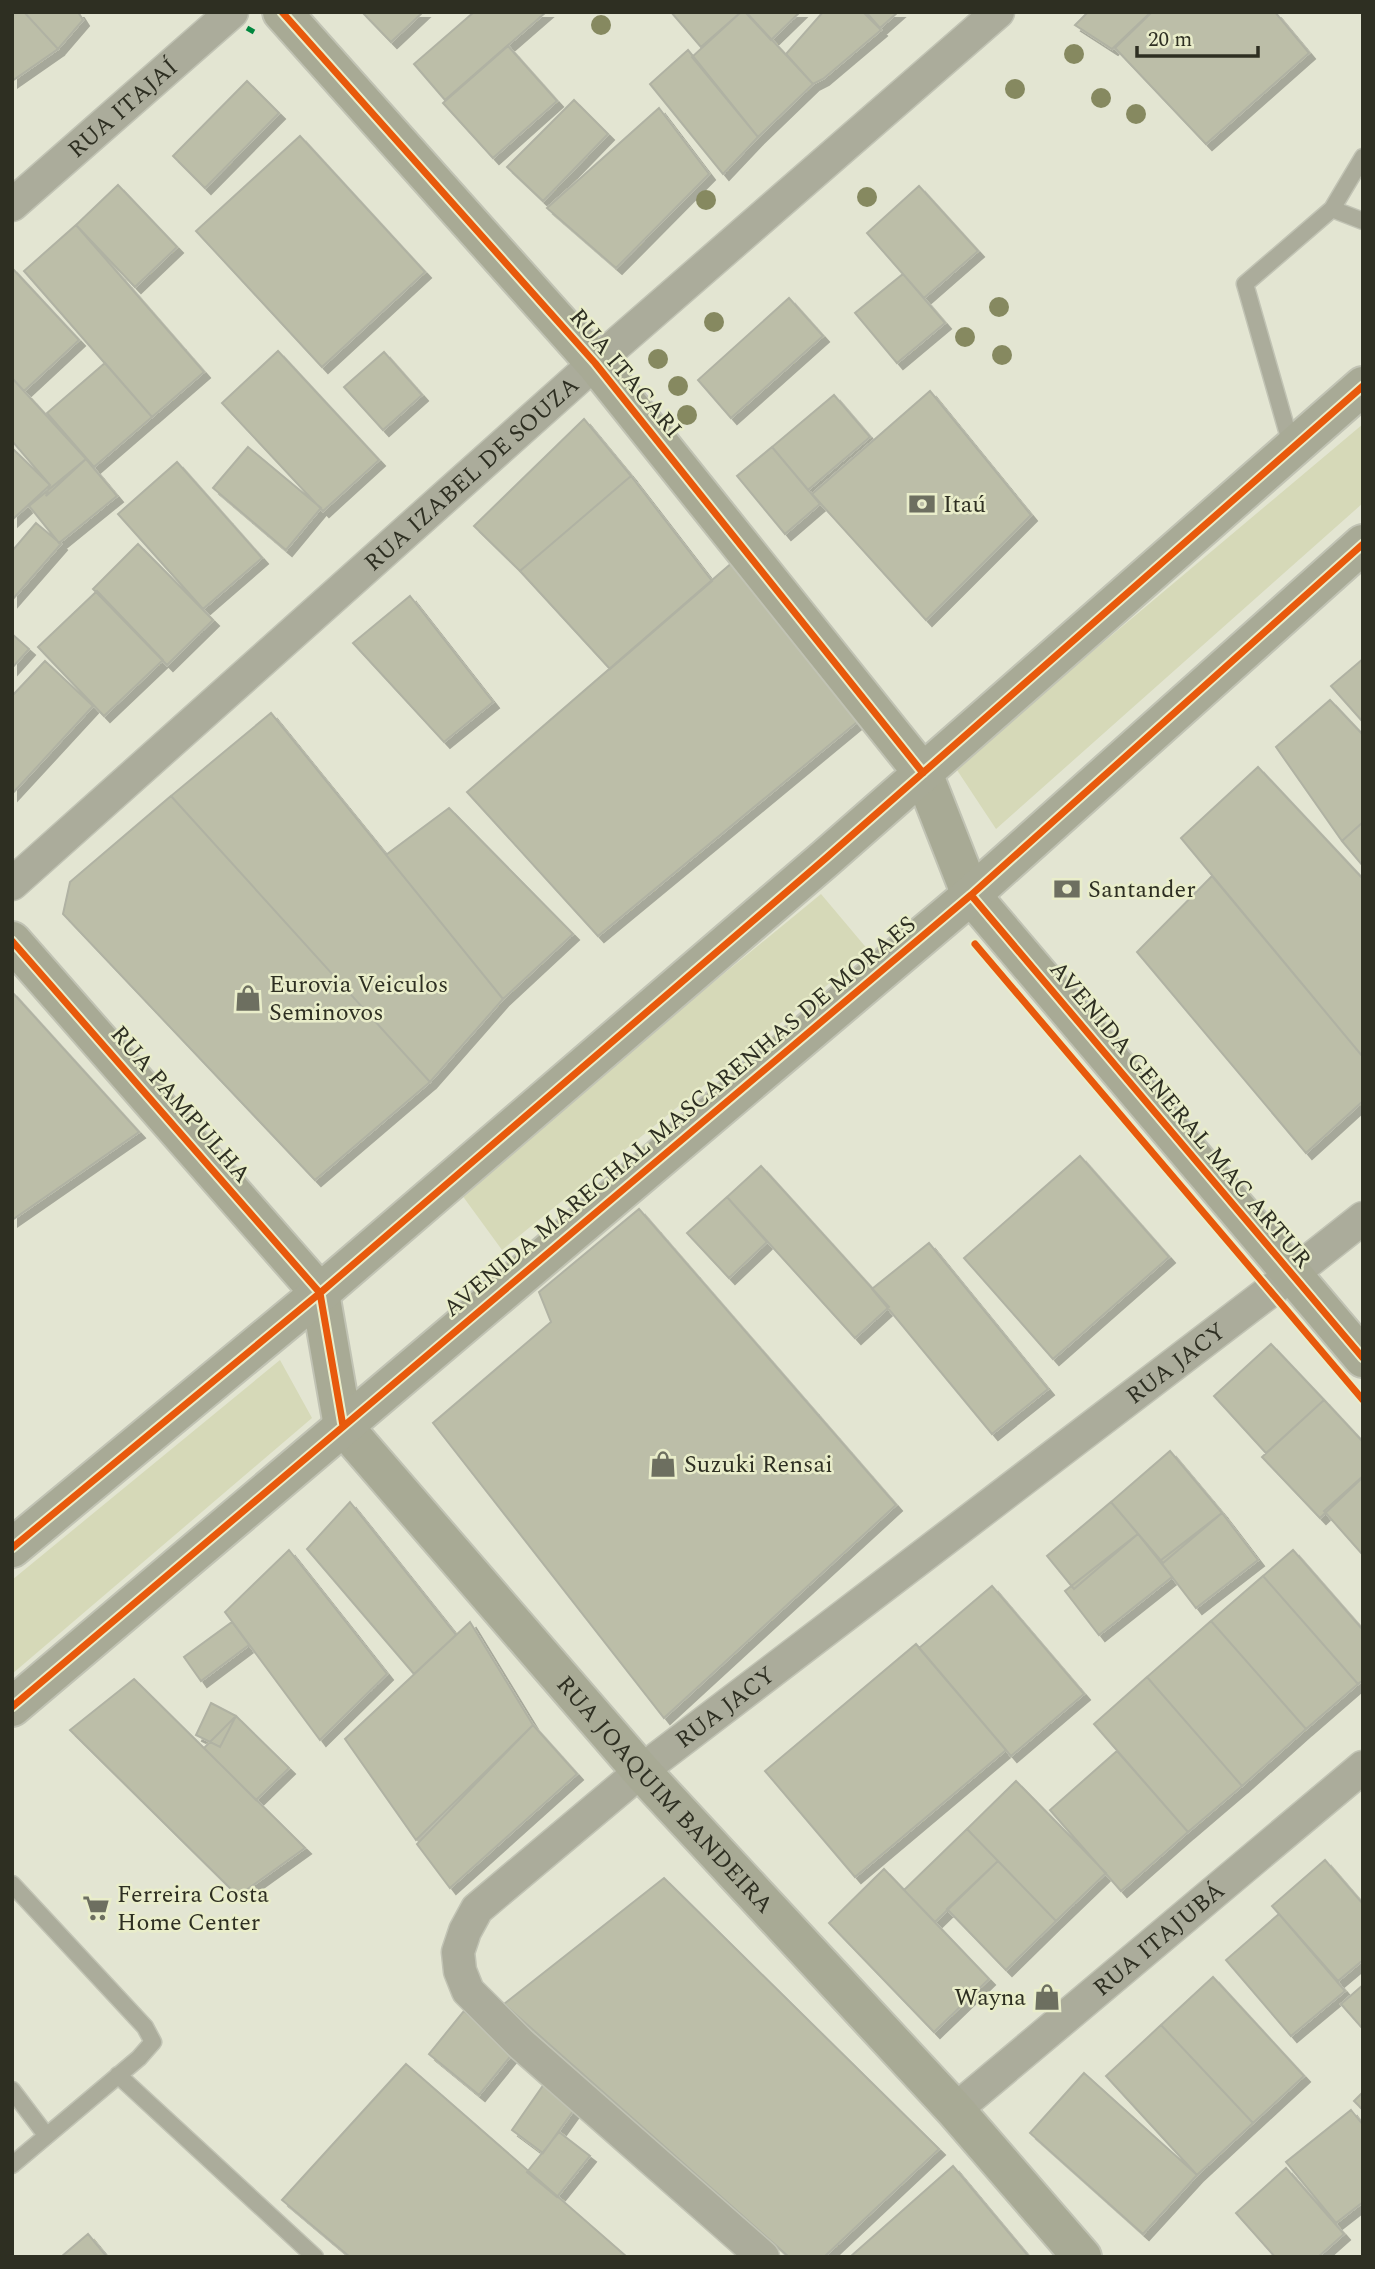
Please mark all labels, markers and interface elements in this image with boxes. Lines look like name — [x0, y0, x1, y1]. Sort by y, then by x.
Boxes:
scale bar — [1137, 14, 1258, 58]
text: 20 m — [1148, 24, 1192, 56]
street label: RUA ITAJAÍ — [60, 50, 186, 167]
street label: RUA ITACARI — [560, 301, 690, 447]
street label: RUA IZABEL DE SOUZA — [356, 368, 588, 580]
place label: Itaú — [943, 487, 986, 523]
bank icon: Itaú — [907, 489, 937, 519]
place label: Santander — [1088, 872, 1196, 908]
bank icon: Santander — [1052, 874, 1082, 904]
street label: AVENIDA MARECHAL MASCARENHAS DE MORAES — [435, 907, 924, 1326]
street label: AVENIDA GENERAL MAC ARTUR — [1040, 953, 1320, 1277]
place label: Eurovia Veiculos Seminovos — [269, 967, 448, 1031]
shop icon: Eurovia Veiculos Seminovos — [233, 983, 263, 1013]
street label: RUA PAMPULHA — [101, 1018, 259, 1192]
street label: RUA JACY — [1119, 1314, 1234, 1414]
place label: Suzuki Rensai — [684, 1447, 833, 1483]
shop icon: Suzuki Rensai — [648, 1449, 678, 1479]
street label: RUA JACY — [668, 1658, 783, 1758]
street label: RUA JOAQUIM BANDEIRA — [547, 1668, 781, 1922]
street label: RUA ITAJUBÁ — [1085, 1873, 1233, 2006]
place label: Ferreira Costa Home Center — [117, 1877, 269, 1941]
supermarket icon: Ferreira Costa Home Center — [81, 1893, 111, 1923]
place label: Wayna — [954, 1980, 1026, 2016]
shop icon: Wayna — [1032, 1982, 1062, 2012]

